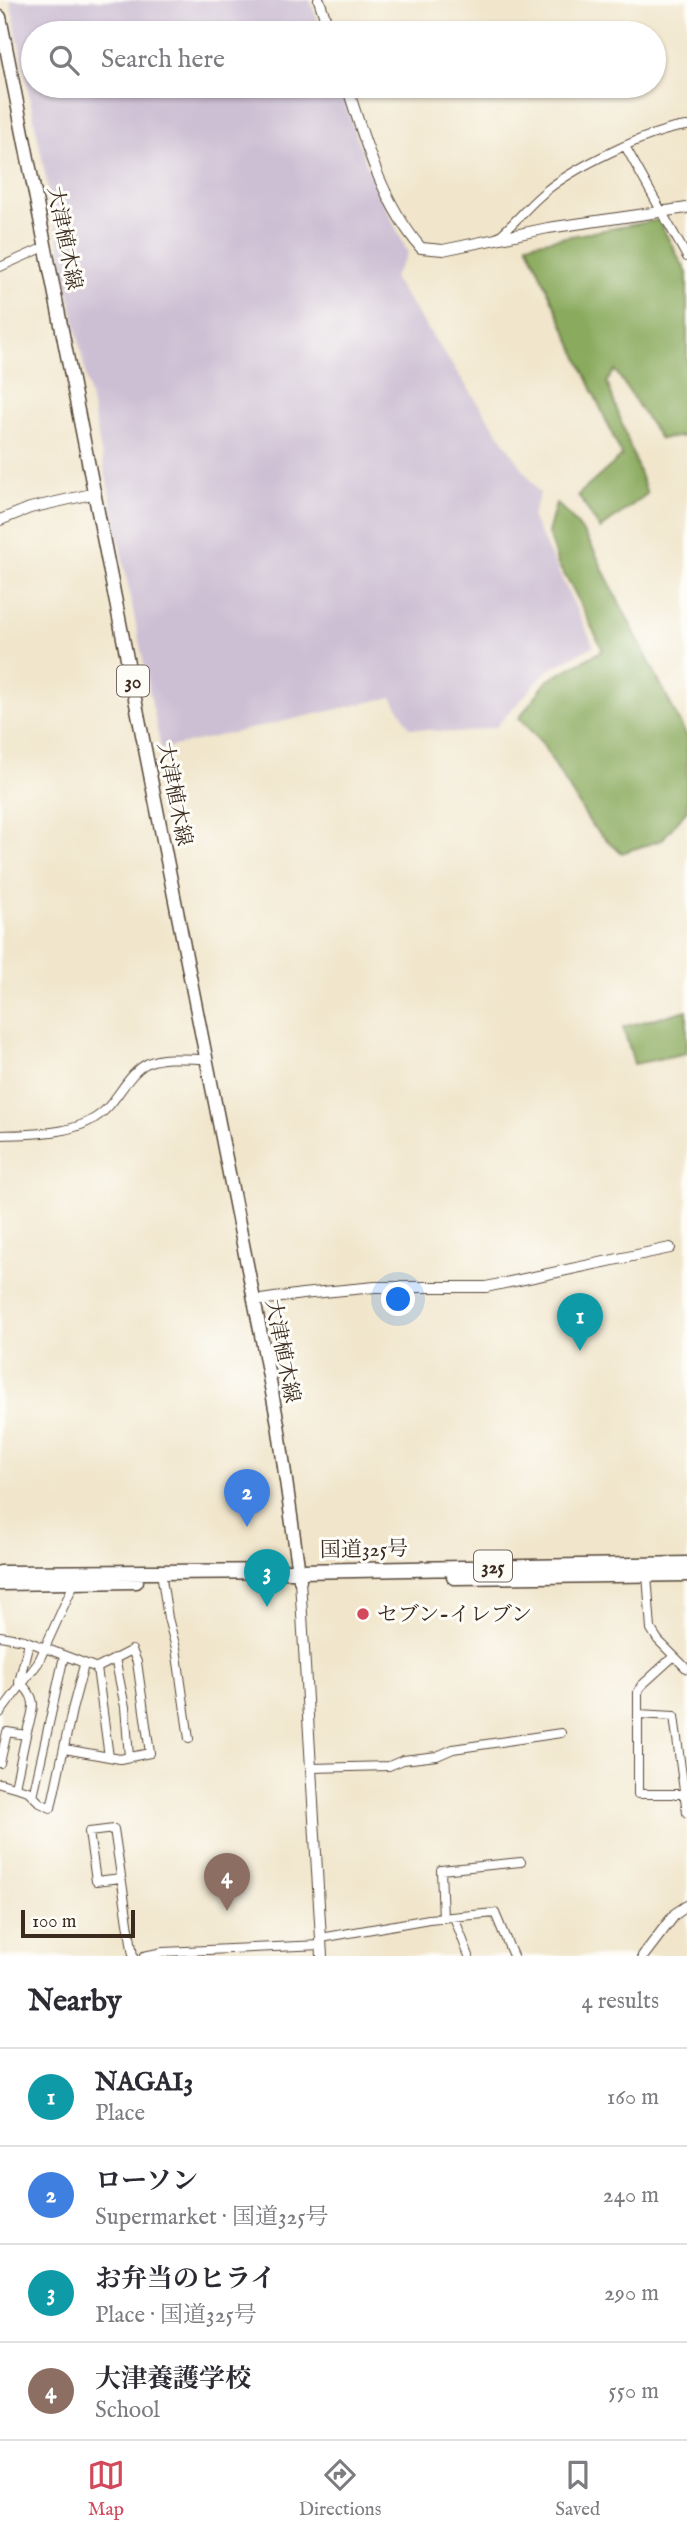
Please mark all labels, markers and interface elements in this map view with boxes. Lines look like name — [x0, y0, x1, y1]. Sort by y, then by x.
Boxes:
search box — [21, 21, 666, 98]
icon: search — [45, 41, 83, 79]
text: Search here — [101, 43, 225, 76]
street label: 大津植木線 — [40, 184, 87, 292]
road number: 30 — [117, 666, 149, 696]
street label: 大津植木線 — [150, 740, 197, 848]
your location — [381, 1282, 415, 1316]
pin: 1 — [557, 1293, 603, 1351]
street label: 大津植木線 — [258, 1297, 305, 1405]
pin: 2 — [224, 1469, 270, 1527]
street label: 国道325号 — [320, 1536, 408, 1565]
pin: 3 — [244, 1549, 290, 1607]
road number: 325 — [474, 1550, 512, 1582]
place label: セブン-イレブン — [377, 1602, 532, 1629]
marker: セブン-イレブン — [355, 1606, 371, 1622]
pin: 4 — [204, 1853, 250, 1911]
scale bar — [21, 1907, 135, 1939]
text: 100 m — [32, 1910, 76, 1934]
text: Nearby — [28, 1983, 121, 2021]
text: 4 results — [581, 1987, 659, 2016]
text: NAGAI3 — [95, 2066, 193, 2099]
text: 1 — [47, 2083, 55, 2112]
text: 160 m — [607, 2083, 659, 2112]
text: Place — [95, 2099, 145, 2128]
text: ローソン — [95, 2165, 198, 2198]
text: 2 — [46, 2181, 56, 2210]
text: 240 m — [603, 2181, 659, 2210]
text: Supermarket · 国道325号 — [95, 2203, 329, 2232]
text: お弁当のヒライ — [95, 2263, 276, 2296]
text: 3 — [47, 2279, 55, 2308]
text: 290 m — [604, 2279, 659, 2308]
text: Place · 国道325号 — [95, 2301, 257, 2330]
text: 大津養護学校 — [95, 2363, 251, 2396]
text: 4 — [45, 2377, 57, 2406]
text: 550 m — [608, 2377, 659, 2406]
text: School — [95, 2396, 160, 2425]
tab: Map — [87, 2456, 125, 2522]
tab: Directions — [299, 2456, 381, 2522]
tab: Saved — [555, 2456, 600, 2522]

